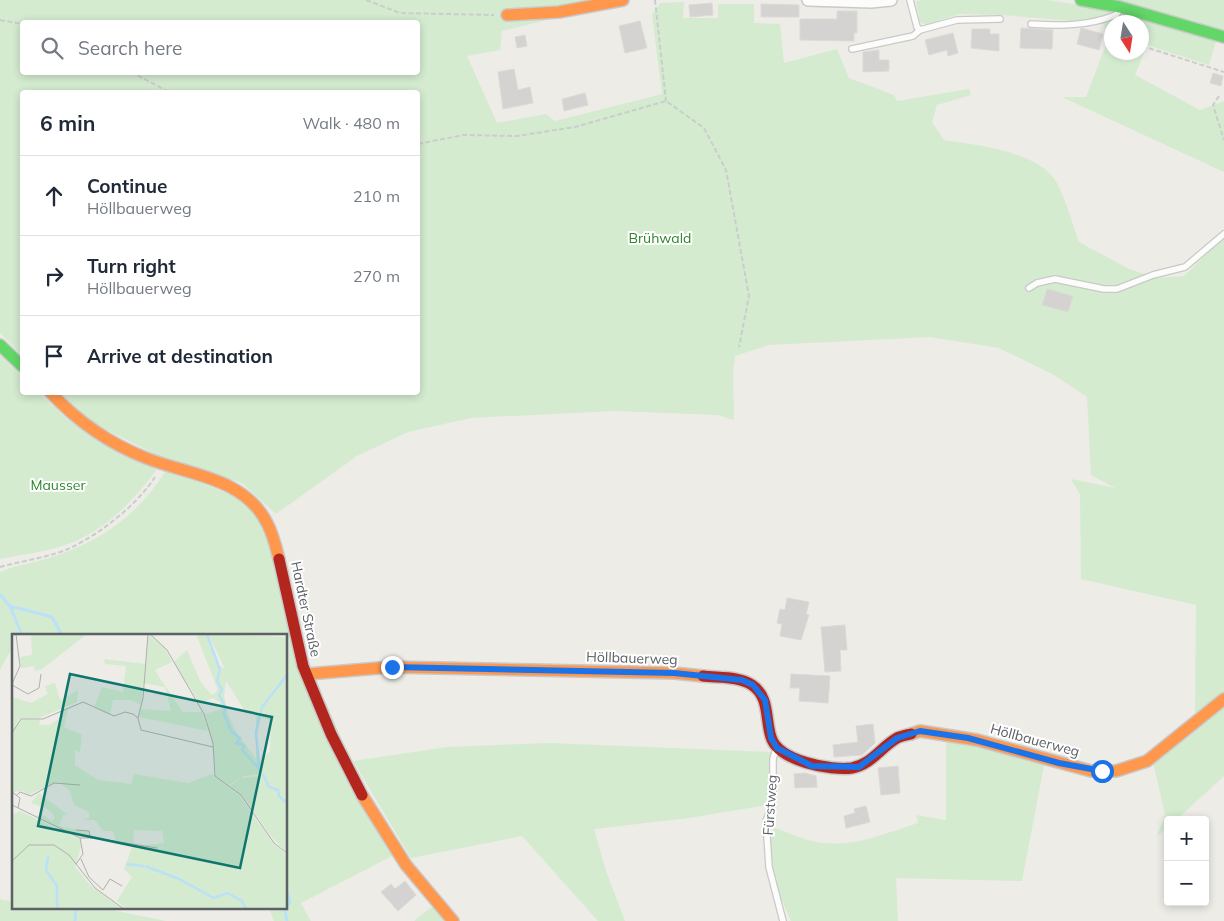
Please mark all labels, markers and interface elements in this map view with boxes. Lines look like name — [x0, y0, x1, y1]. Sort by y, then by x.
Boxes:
north arrow — [1104, 15, 1149, 60]
search box — [20, 20, 420, 75]
icon: search — [38, 34, 66, 62]
text: Search here — [78, 36, 182, 60]
text: 6 min — [40, 110, 95, 136]
text: Walk · 480 m — [302, 113, 400, 133]
text: Continue — [87, 174, 167, 198]
icon: ahead — [40, 182, 68, 210]
text: 210 m — [353, 186, 400, 206]
text: Höllbauerweg — [87, 198, 192, 218]
park label: Brühwald — [629, 229, 691, 247]
text: Turn right — [87, 254, 176, 278]
icon: right — [40, 262, 68, 290]
text: 270 m — [353, 266, 400, 286]
text: Höllbauerweg — [87, 278, 192, 298]
icon: arrive — [40, 342, 68, 370]
text: Arrive at destination — [87, 344, 273, 368]
park label: Mausser — [30, 476, 86, 494]
street label: Hardter Straße — [287, 560, 325, 658]
inset map — [12, 634, 288, 908]
street label: Höllbauerweg — [586, 647, 678, 669]
route end — [381, 656, 404, 679]
street label: Höllbauerweg — [988, 719, 1082, 761]
route start — [1091, 760, 1114, 783]
street label: Fürstweg — [759, 774, 781, 836]
map controls — [1164, 816, 1209, 906]
button: + — [1164, 816, 1209, 861]
button: − — [1164, 861, 1209, 906]

